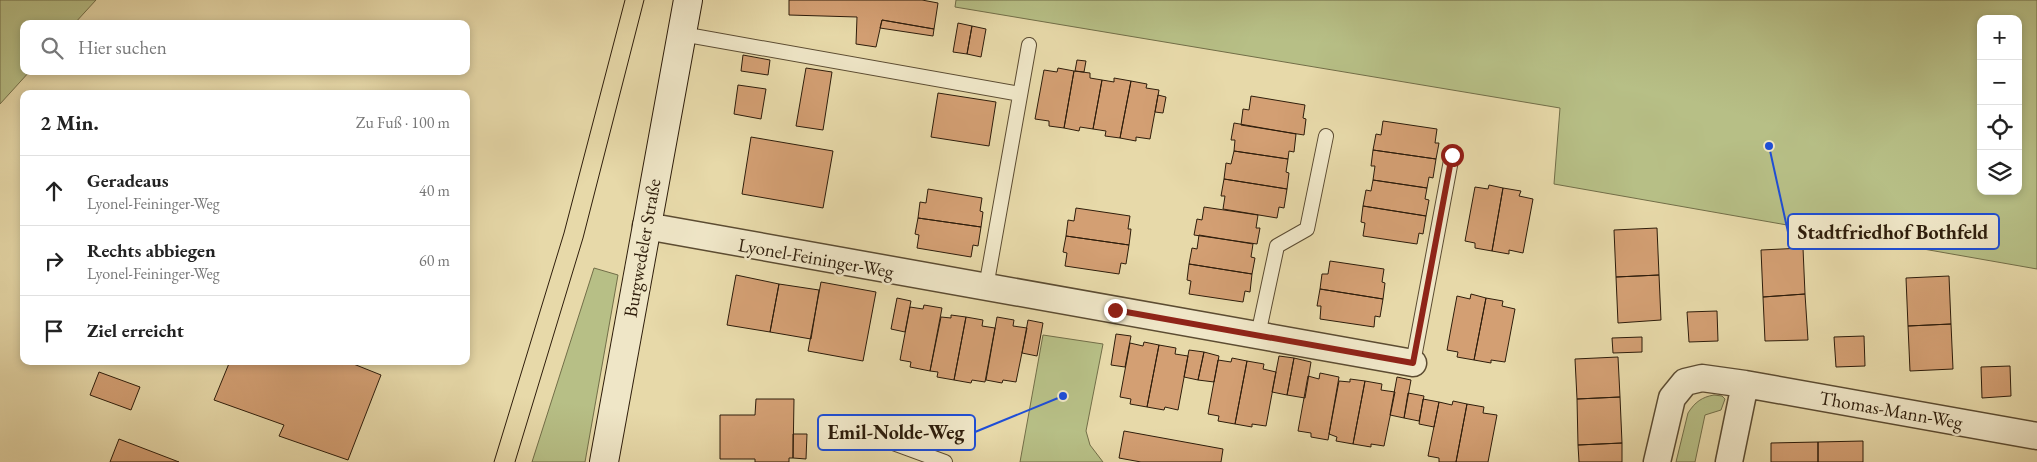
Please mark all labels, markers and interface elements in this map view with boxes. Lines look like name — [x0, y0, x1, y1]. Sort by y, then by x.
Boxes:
map controls — [1977, 15, 2022, 195]
button: + — [1977, 15, 2022, 60]
search box — [20, 20, 470, 75]
icon: search — [38, 34, 66, 62]
text: Hier suchen — [78, 35, 167, 60]
button: − — [1977, 60, 2022, 105]
button: locate — [1977, 105, 2022, 150]
text: 2 Min. — [40, 109, 99, 136]
text: Zu Fuß · 100 m — [356, 112, 450, 133]
route start — [1441, 144, 1464, 167]
button: layers — [1977, 150, 2022, 195]
text: Geradeaus — [87, 168, 169, 193]
icon: ahead — [40, 177, 68, 205]
street label: Burgwedeler Straße — [617, 177, 667, 319]
text: 40 m — [419, 180, 450, 201]
text: Lyonel-Feininger-Weg — [87, 193, 220, 214]
callout: Stadtfriedhof Bothfeld — [1788, 214, 1999, 249]
text: Stadtfriedhof Bothfeld — [1798, 219, 1988, 245]
street label: Lyonel-Feininger-Weg — [736, 232, 897, 284]
text: Rechts abbiegen — [87, 238, 216, 263]
icon: right — [40, 247, 68, 275]
text: 60 m — [419, 250, 450, 271]
text: Lyonel-Feininger-Weg — [87, 263, 220, 284]
route end — [1104, 299, 1127, 322]
icon: arrive — [40, 317, 68, 345]
text: Ziel erreicht — [87, 318, 184, 343]
street label: Thomas-Mann-Weg — [1817, 385, 1965, 435]
callout: Emil-Nolde-Weg — [818, 415, 975, 450]
text: Emil-Nolde-Weg — [827, 419, 966, 445]

